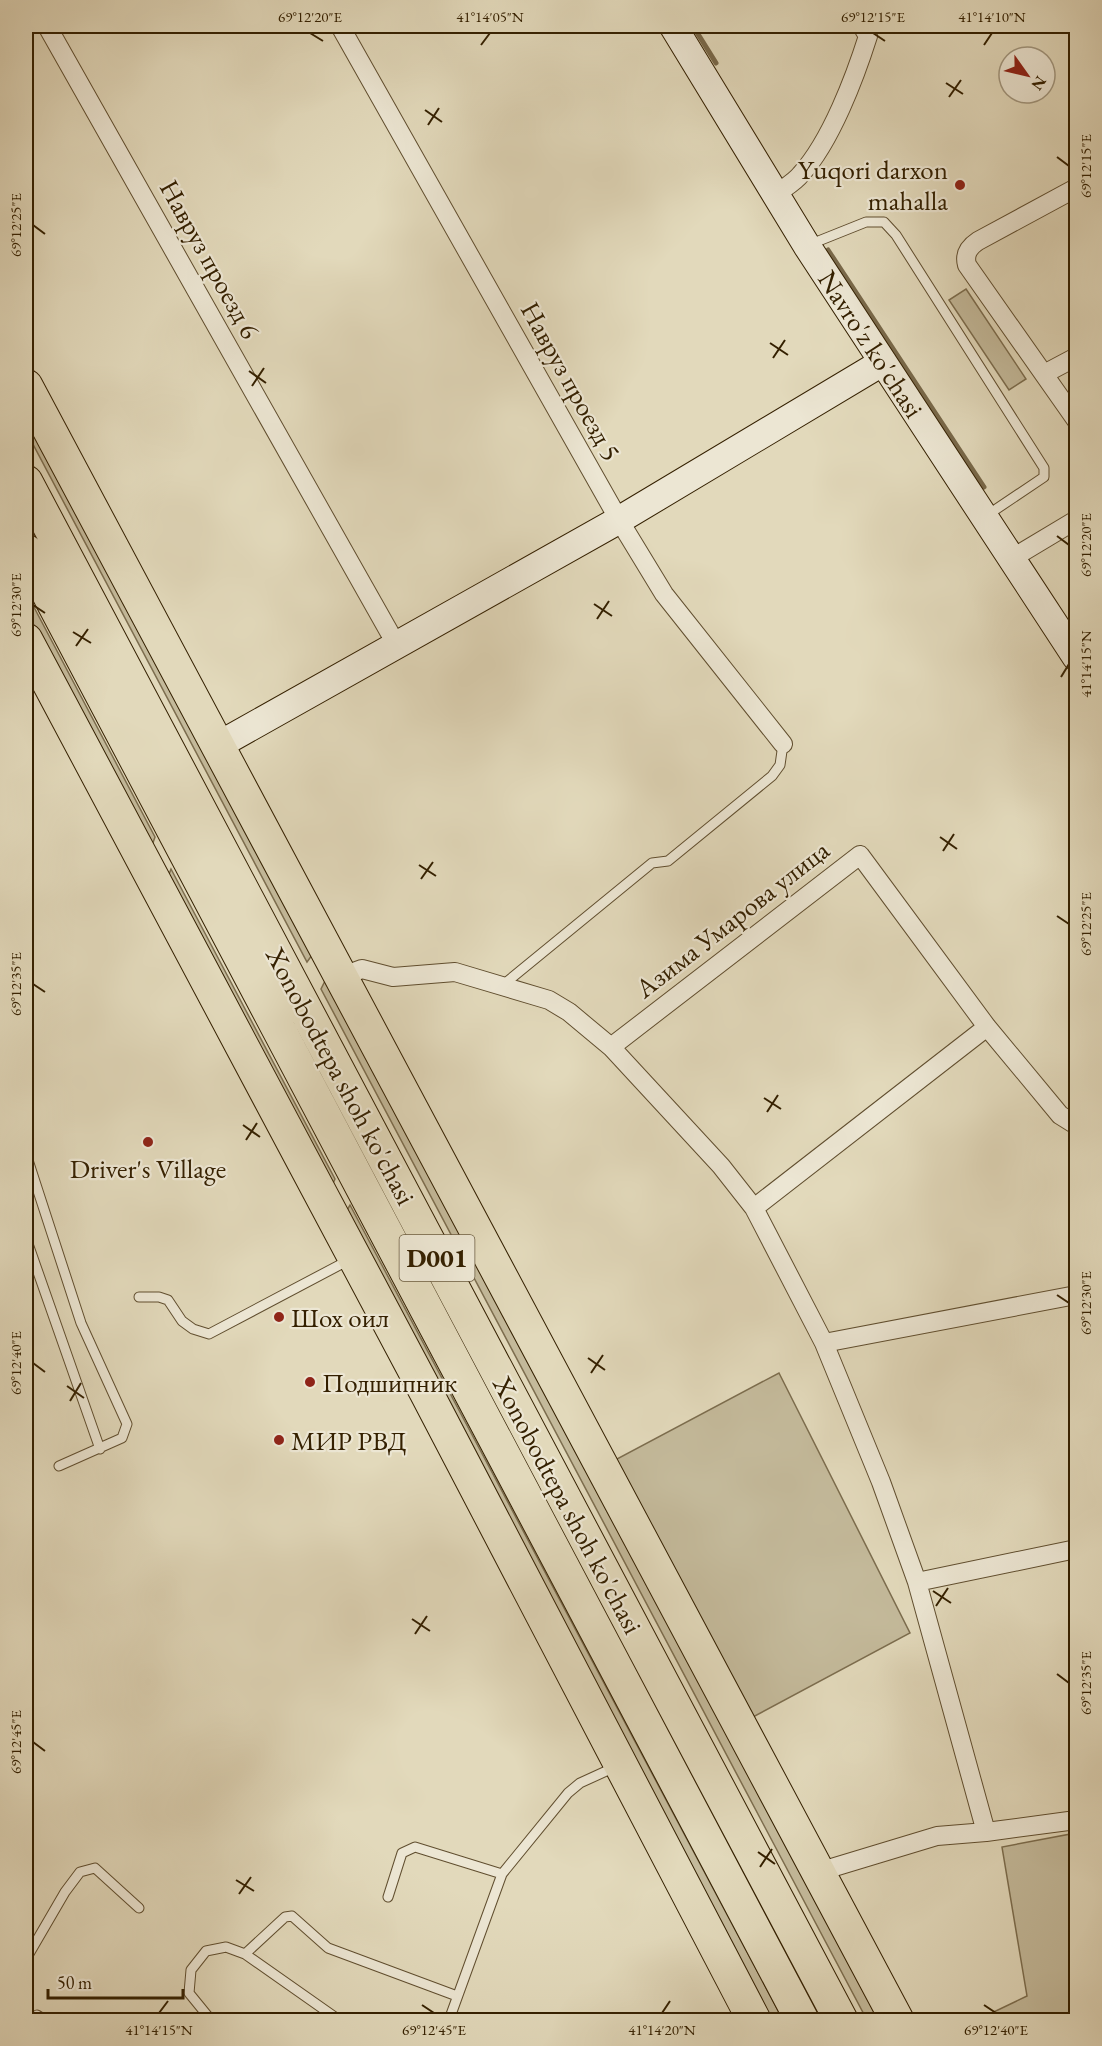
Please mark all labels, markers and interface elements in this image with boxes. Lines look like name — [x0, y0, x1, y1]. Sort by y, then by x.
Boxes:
text: 69°12'20"E — [278, 7, 343, 26]
text: 41°14'05"N — [456, 7, 524, 26]
text: 69°12'15"E — [841, 7, 906, 26]
text: 41°14'10"N — [958, 7, 1026, 26]
north arrow — [997, 45, 1057, 105]
text: N — [1027, 72, 1051, 94]
text: 69°12'15"E — [1076, 133, 1095, 198]
place label: Yuqori darxon mahalla — [798, 152, 948, 218]
street label: Навруз проезд 6 — [152, 173, 268, 345]
marker: Yuqori darxon mahalla — [953, 178, 967, 192]
text: 69°12'25"E — [6, 192, 25, 257]
street label: Navro'z ko'chasi — [810, 263, 932, 425]
street label: Навруз проезд 5 — [513, 295, 629, 467]
text: 69°12'20"E — [1076, 512, 1095, 577]
text: 69°12'30"E — [6, 572, 25, 637]
text: 41°14'15"N — [1076, 630, 1095, 698]
street label: Азима Умарова улица — [627, 832, 836, 1006]
text: 69°12'25"E — [1076, 891, 1095, 956]
street label: Xonobodtepa shoh ko'chasi — [258, 940, 424, 1211]
text: 69°12'35"E — [6, 951, 25, 1016]
marker: Driver's Village — [141, 1135, 155, 1149]
place label: Driver's Village — [70, 1151, 226, 1186]
road number: D001 — [400, 1235, 474, 1281]
text: 69°12'30"E — [1076, 1270, 1095, 1335]
place label: Шох оил — [291, 1300, 389, 1335]
marker: Шох оил — [272, 1310, 286, 1324]
text: 69°12'40"E — [6, 1330, 25, 1395]
place label: Подшипник — [322, 1365, 457, 1400]
street label: Xonobodtepa shoh ko'chasi — [485, 1369, 651, 1640]
marker: Подшипник — [303, 1375, 317, 1389]
place label: МИР РВД — [291, 1423, 407, 1458]
marker: МИР РВД — [272, 1433, 286, 1447]
text: 69°12'35"E — [1076, 1650, 1095, 1715]
text: 69°12'45"E — [6, 1709, 25, 1774]
scale bar — [48, 1962, 183, 2000]
text: 50 m — [57, 1971, 92, 1994]
text: 41°14'15"N — [125, 2020, 193, 2039]
text: 69°12'45"E — [402, 2020, 467, 2039]
text: 41°14'20"N — [628, 2020, 696, 2039]
text: 69°12'40"E — [964, 2020, 1029, 2039]

